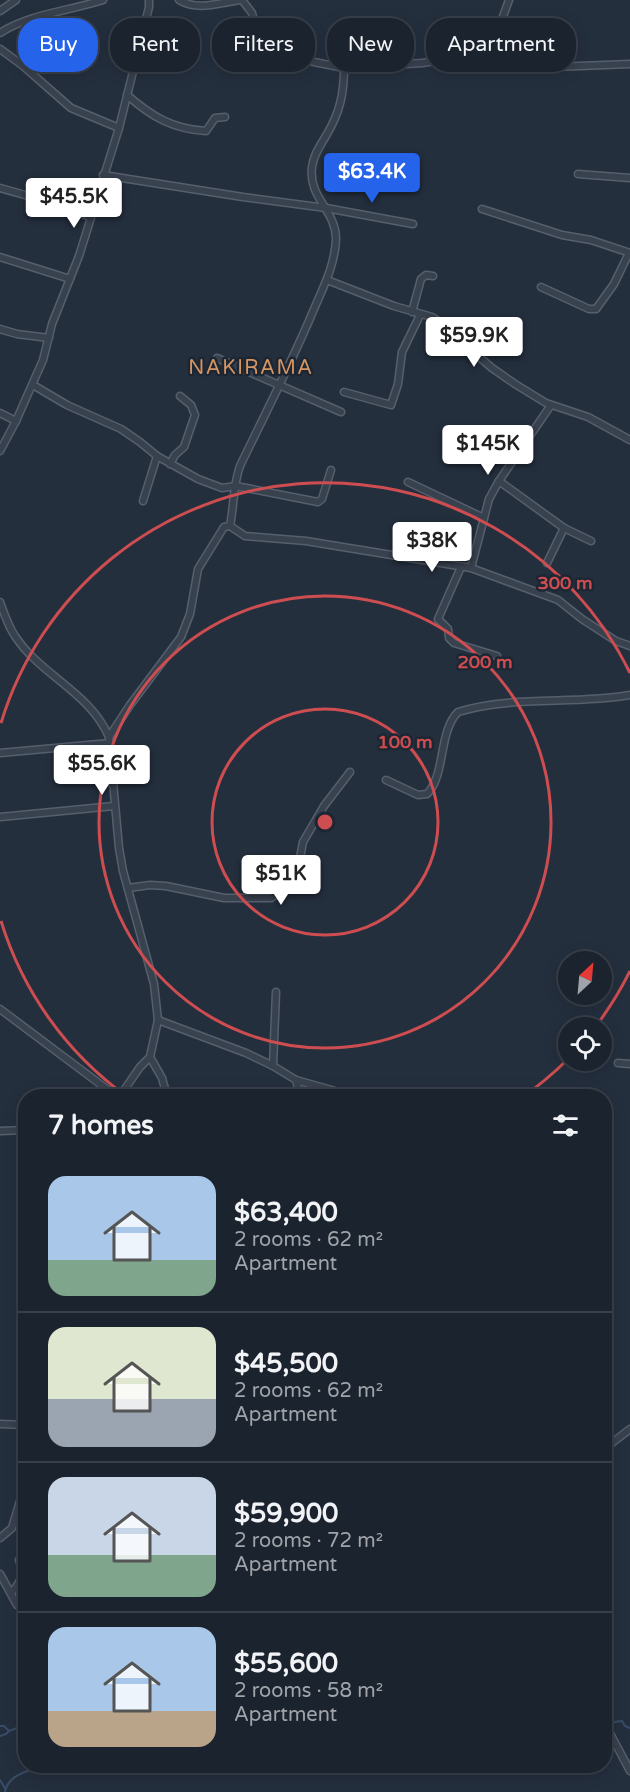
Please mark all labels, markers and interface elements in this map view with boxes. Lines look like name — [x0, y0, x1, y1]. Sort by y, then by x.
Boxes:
chip: Buy — [18, 18, 98, 72]
chip: Rent — [110, 18, 200, 72]
chip: Filters — [212, 18, 315, 72]
chip: New — [327, 18, 414, 72]
chip: Apartment — [426, 18, 576, 72]
pin: $63.4K — [323, 153, 421, 204]
text: $63.4K — [338, 160, 406, 184]
pin: $45.5K — [25, 178, 123, 229]
text: $45.5K — [40, 185, 108, 209]
pin: $59.9K — [425, 317, 523, 368]
text: $59.9K — [440, 324, 508, 348]
district label: NAKIRAMA — [188, 356, 314, 380]
pin: $145K — [446, 425, 530, 476]
text: $145K — [456, 432, 520, 456]
pin: $38K — [396, 522, 468, 573]
text: $38K — [407, 529, 457, 553]
text: 300 m — [537, 572, 593, 594]
text: 200 m — [457, 651, 513, 673]
text: 100 m — [377, 731, 433, 753]
pin: $55.6K — [53, 745, 151, 796]
text: $55.6K — [68, 752, 136, 776]
centre of rings — [315, 812, 335, 832]
pin: $51K — [245, 855, 317, 906]
text: $51K — [256, 862, 306, 886]
north arrow — [558, 951, 612, 1005]
map controls — [558, 951, 612, 1071]
button: locate — [558, 1017, 612, 1071]
icon: filters — [549, 1109, 582, 1142]
text: 7 homes — [48, 1110, 154, 1141]
text: $63,400 — [234, 1197, 338, 1228]
icon: home — [96, 1200, 168, 1272]
text: 2 rooms · 62 m² — [234, 1228, 383, 1252]
text: Apartment — [234, 1252, 337, 1276]
text: $45,500 — [234, 1348, 338, 1379]
icon: home — [96, 1351, 168, 1423]
text: 2 rooms · 62 m² — [234, 1379, 383, 1403]
text: Apartment — [234, 1403, 337, 1427]
text: $59,900 — [234, 1498, 338, 1529]
icon: home — [96, 1501, 168, 1573]
text: 2 rooms · 72 m² — [234, 1529, 383, 1553]
text: Apartment — [234, 1553, 337, 1577]
text: $55,600 — [234, 1648, 338, 1679]
icon: home — [96, 1651, 168, 1723]
text: 2 rooms · 58 m² — [234, 1679, 383, 1703]
text: Apartment — [234, 1703, 337, 1727]

